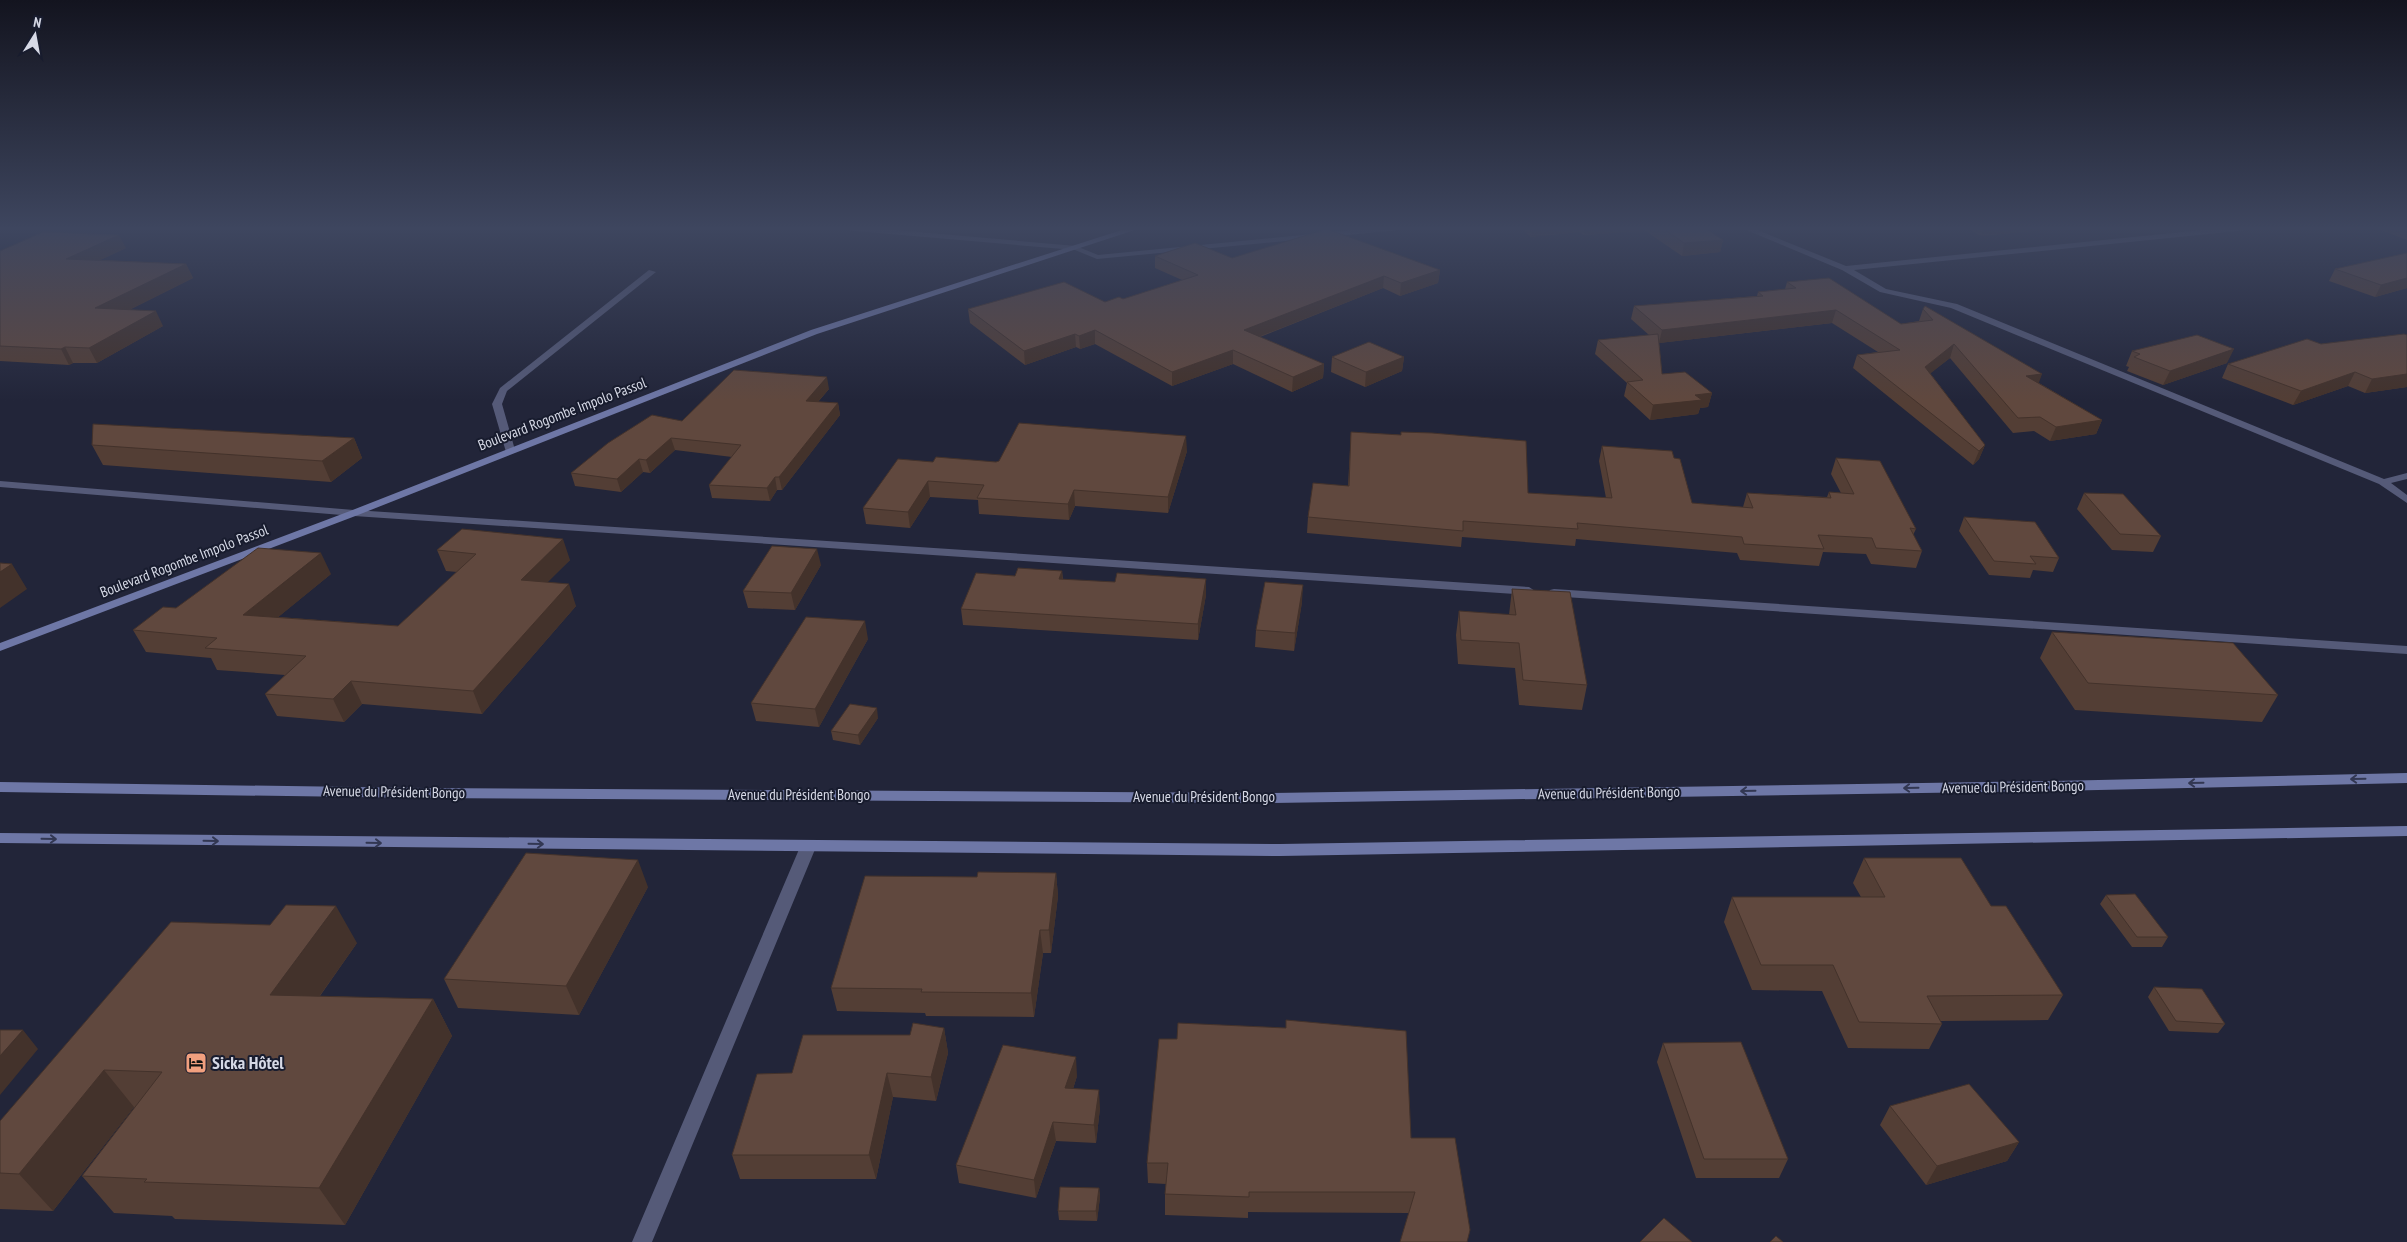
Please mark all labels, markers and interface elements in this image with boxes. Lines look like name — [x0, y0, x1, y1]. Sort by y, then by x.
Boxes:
north arrow — [10, 10, 60, 60]
text: N — [32, 13, 43, 32]
street label: Boulevard Rogombe Impolo Passol — [475, 372, 649, 454]
street label: Boulevard Rogombe Impolo Passol — [97, 519, 271, 601]
one-way arrow — [2351, 775, 2367, 784]
street label: Avenue du Président Bongo — [1942, 776, 2084, 797]
one-way arrow — [2188, 778, 2204, 788]
street label: Avenue du Président Bongo — [323, 781, 465, 802]
street label: Avenue du Président Bongo — [1538, 782, 1680, 803]
one-way arrow — [1903, 784, 1919, 793]
street label: Avenue du Président Bongo — [728, 785, 870, 804]
one-way arrow — [1741, 786, 1757, 796]
street label: Avenue du Président Bongo — [1133, 787, 1275, 806]
one-way arrow — [40, 834, 56, 844]
one-way arrow — [202, 836, 219, 846]
one-way arrow — [365, 838, 381, 847]
one-way arrow — [528, 839, 544, 849]
hotel icon: Sicka Hôtel — [184, 1051, 208, 1075]
place label: Sicka Hôtel — [212, 1051, 284, 1074]

